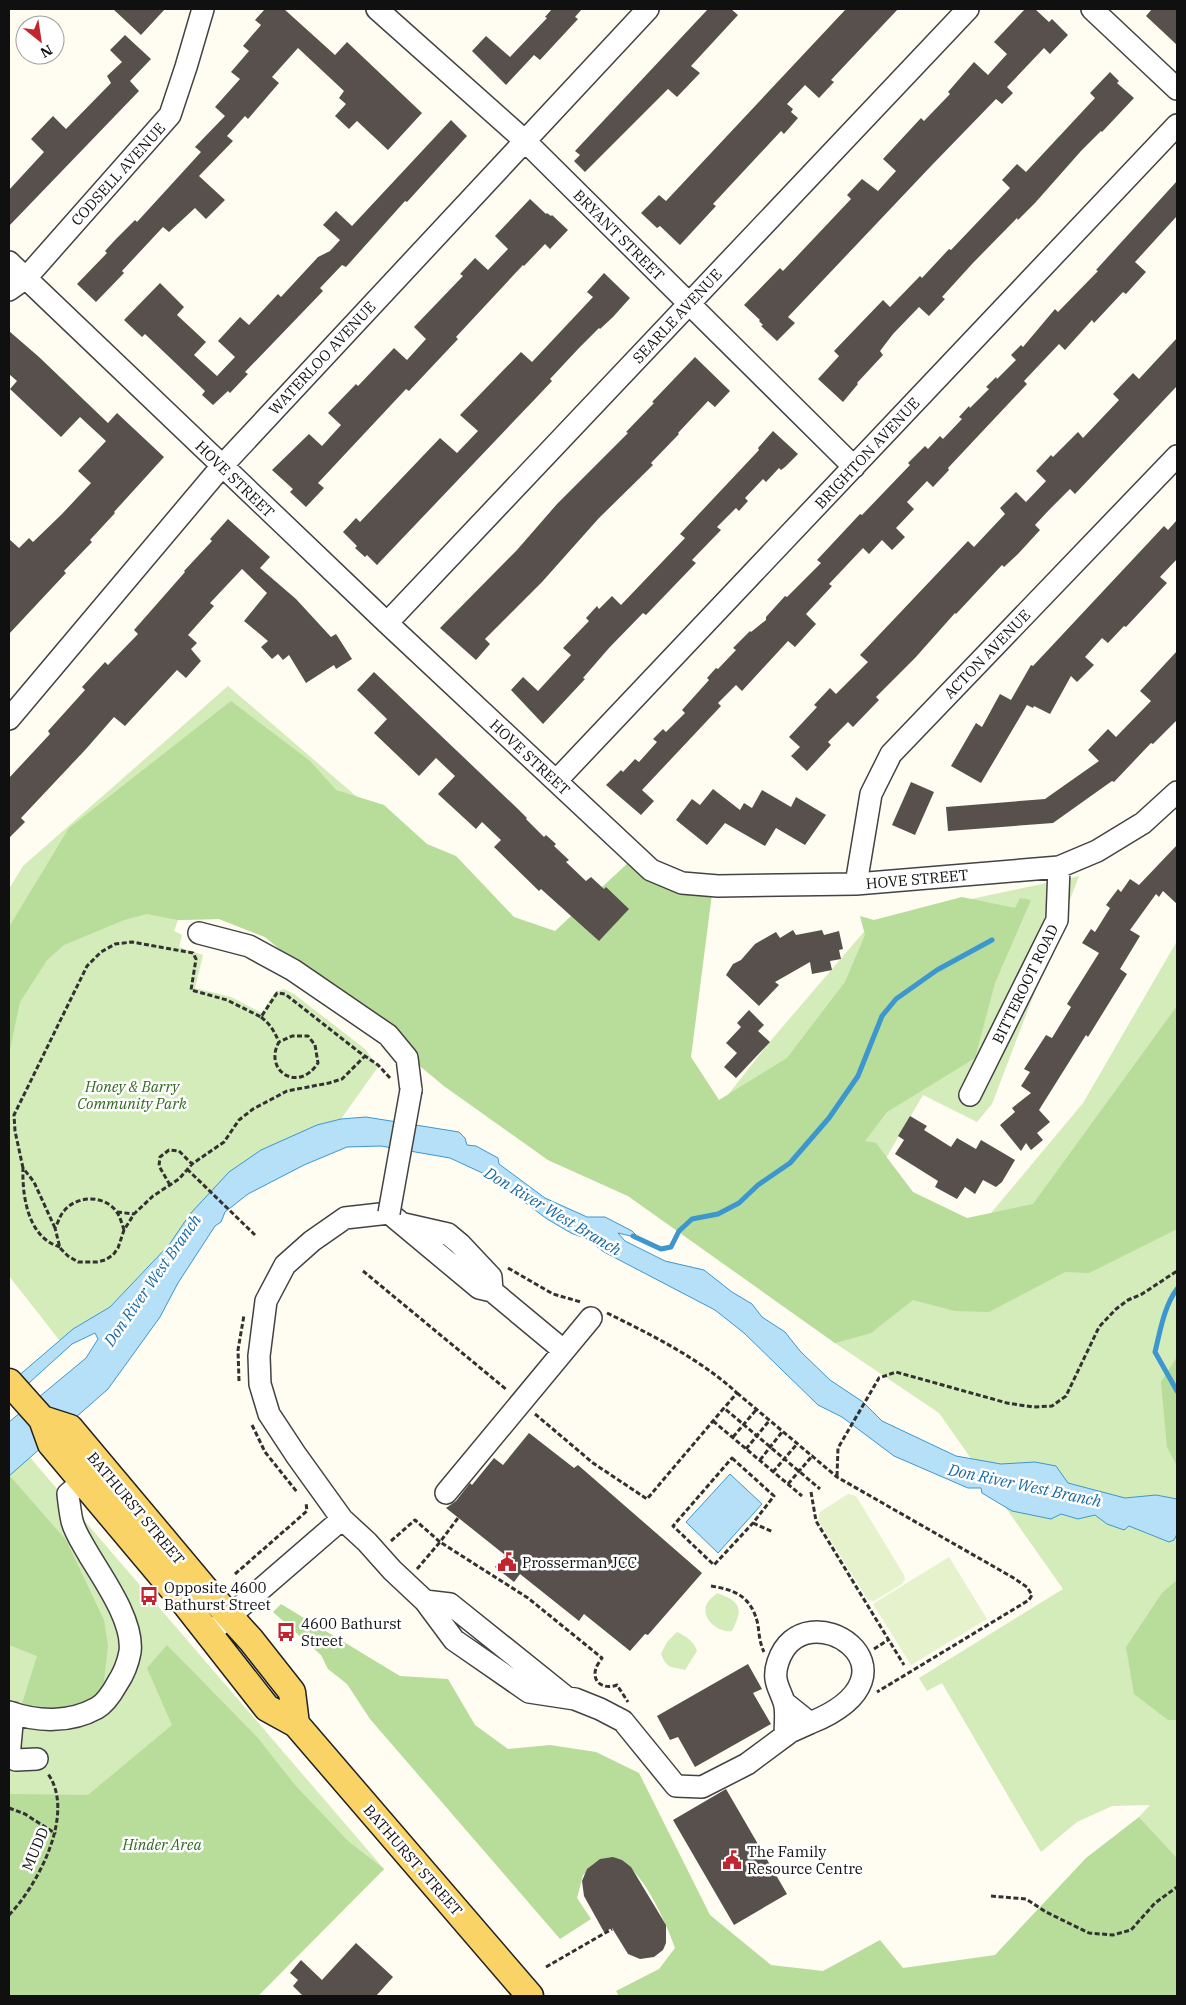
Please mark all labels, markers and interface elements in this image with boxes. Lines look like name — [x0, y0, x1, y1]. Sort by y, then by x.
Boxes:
north arrow — [15, 15, 65, 65]
text: N — [37, 41, 56, 62]
street label: CODSELL AVENUE — [67, 119, 169, 229]
street label: BRYANT STREET — [570, 186, 669, 285]
street label: SEARLE AVENUE — [628, 265, 726, 367]
street label: WATERLOO AVENUE — [265, 297, 379, 419]
street label: BRIGHTON AVENUE — [811, 394, 923, 512]
street label: HOVE STREET — [191, 436, 279, 522]
street label: ACTON AVENUE — [940, 605, 1034, 703]
street label: HOVE STREET — [486, 715, 574, 799]
street label: HOVE STREET — [865, 865, 969, 893]
street label: BITTEROOT ROAD — [988, 921, 1062, 1047]
park label: Honey & Barry Community Park — [77, 1077, 187, 1113]
water label: Don River West Branch — [480, 1162, 625, 1260]
water label: Don River West Branch — [98, 1210, 205, 1351]
street label: BATHURST STREET — [83, 1448, 189, 1568]
water label: Don River West Branch — [946, 1459, 1104, 1511]
public building icon: Prosserman JCC — [496, 1551, 518, 1573]
place label: Prosserman JCC — [522, 1553, 637, 1572]
place label: Opposite 4600 Bathurst Street — [164, 1578, 271, 1614]
bus stop icon: Opposite 4600 Bathurst Street — [138, 1585, 160, 1607]
place label: 4600 Bathurst Street — [301, 1614, 402, 1650]
bus stop icon: 4600 Bathurst Street — [275, 1621, 297, 1643]
street label: BATHURST STREET — [359, 1800, 467, 1920]
street label: MUDD — [17, 1824, 53, 1874]
park label: Hinder Area — [121, 1835, 202, 1854]
place label: The Family Resource Centre — [747, 1842, 863, 1878]
public building icon: The Family Resource Centre — [721, 1849, 743, 1871]

